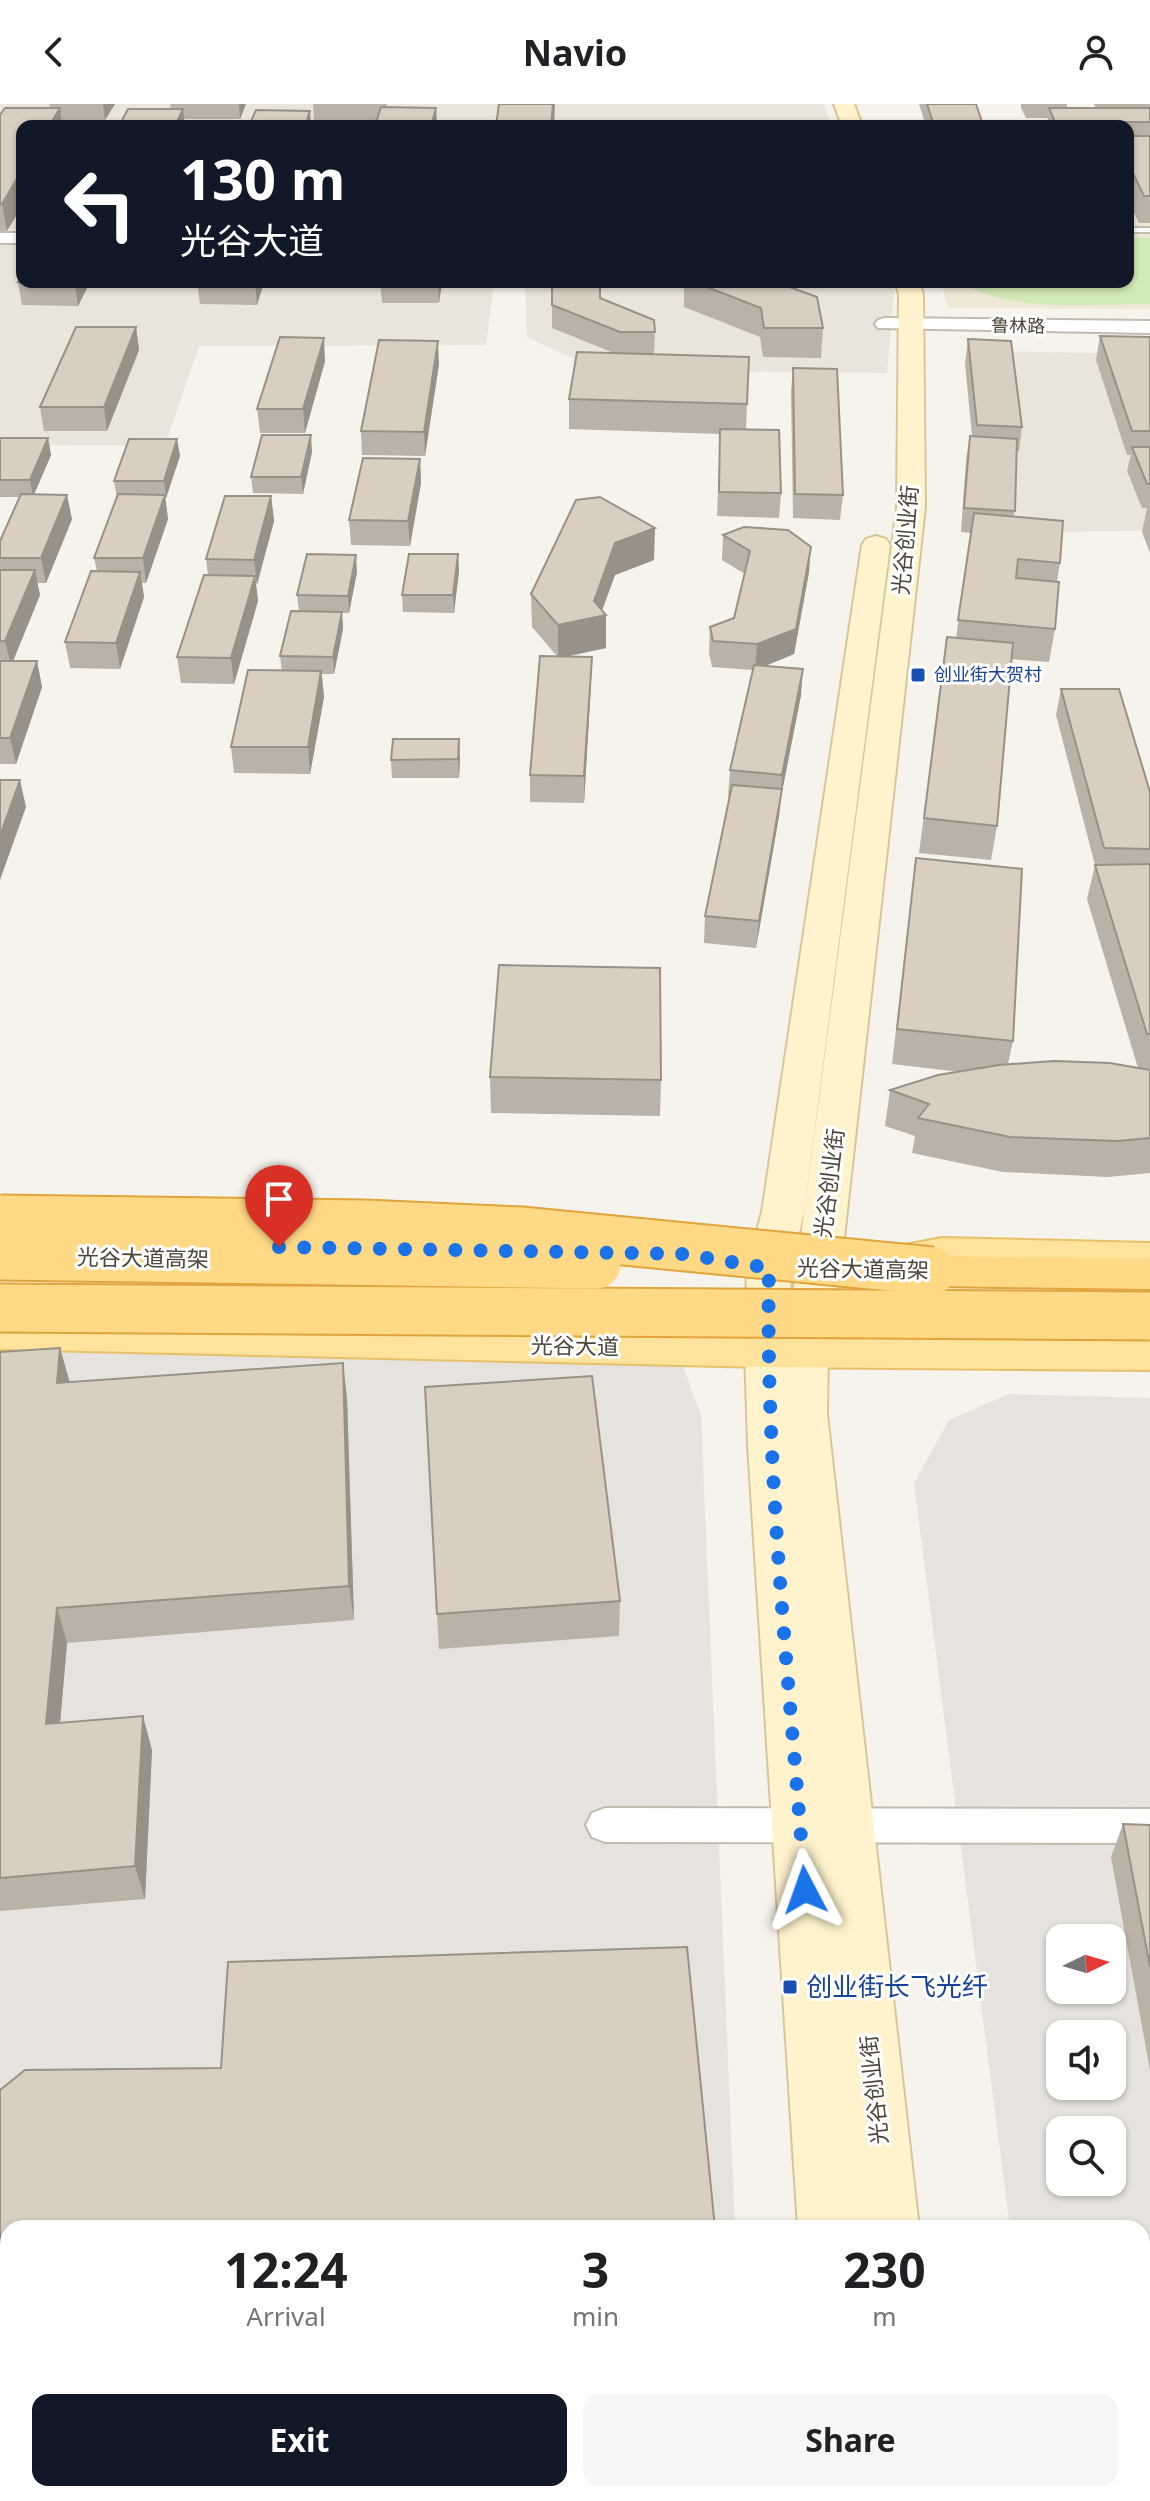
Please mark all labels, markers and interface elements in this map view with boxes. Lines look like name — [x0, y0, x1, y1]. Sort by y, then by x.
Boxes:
text: Navio — [523, 28, 627, 77]
icon: back — [32, 30, 76, 74]
icon: person — [1074, 30, 1118, 74]
text: 130 m — [180, 140, 345, 216]
icon: left — [48, 152, 152, 256]
text: 光谷大道 — [180, 216, 324, 265]
street label: 鲁林路 — [991, 313, 1045, 337]
street label: 光谷创业街 — [884, 484, 924, 596]
place label: 创业街大贺村 — [934, 662, 1042, 686]
marker: 创业街大贺村 — [909, 666, 927, 684]
street label: 光谷创业街 — [806, 1126, 850, 1239]
pin — [245, 1165, 313, 1247]
icon: arrive — [257, 1177, 301, 1221]
street label: 光谷大道高架 — [77, 1241, 209, 1273]
street label: 光谷大道高架 — [797, 1252, 929, 1284]
street label: 光谷大道 — [531, 1329, 619, 1361]
position arrow — [763, 1848, 847, 1932]
north arrow — [1046, 1924, 1126, 2004]
map controls — [1046, 1924, 1126, 2196]
place label: 创业街长飞光纤 — [806, 1968, 988, 2004]
marker: 创业街长飞光纤 — [781, 1978, 799, 1996]
button: sound — [1046, 2020, 1126, 2100]
street label: 光谷创业街 — [852, 2034, 894, 2146]
button: search — [1046, 2116, 1126, 2196]
text: 12:24 — [224, 2237, 348, 2302]
text: 3 — [582, 2237, 609, 2302]
text: 230 — [843, 2237, 926, 2302]
text: Arrival — [246, 2298, 326, 2334]
text: min — [572, 2298, 619, 2334]
text: m — [872, 2298, 897, 2334]
button: Exit — [32, 2394, 567, 2486]
button: Share — [583, 2394, 1118, 2486]

